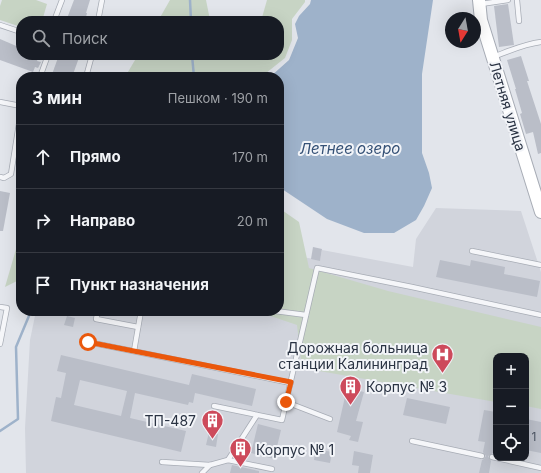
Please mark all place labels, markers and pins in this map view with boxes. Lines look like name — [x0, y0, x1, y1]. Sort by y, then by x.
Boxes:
place label: Дорожная больница станции Калининград — [278, 339, 428, 372]
hospital icon: Дорожная больница станции Калининград — [430, 342, 456, 375]
building icon: Корпус № 3 — [338, 373, 364, 406]
place label: Корпус № 3 — [366, 378, 447, 395]
building icon: ТП-487 — [199, 407, 225, 440]
place label: ТП-487 — [144, 412, 196, 429]
building icon: Корпус № 1 — [228, 436, 254, 469]
place label: Корпус № 1 — [256, 441, 334, 458]

